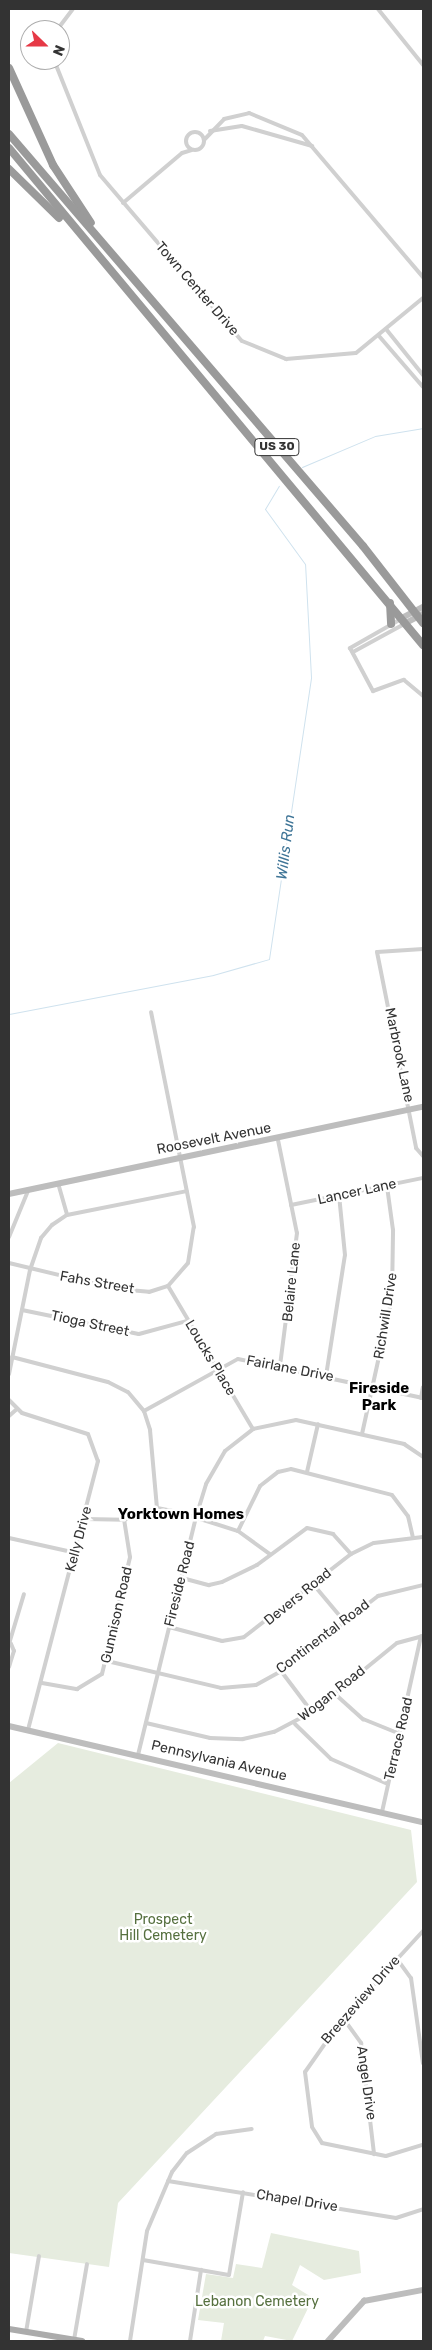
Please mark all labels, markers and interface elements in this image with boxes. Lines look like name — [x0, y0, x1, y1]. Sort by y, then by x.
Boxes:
north arrow — [20, 20, 70, 70]
text: N — [49, 43, 68, 58]
street label: Town Center Drive — [152, 239, 242, 339]
road number: US 30 — [253, 438, 301, 457]
water label: Willis Run — [273, 813, 299, 881]
street label: Marbrook Lane — [381, 1006, 417, 1104]
street label: Roosevelt Avenue — [155, 1120, 273, 1158]
street label: Lancer Lane — [316, 1175, 398, 1209]
street label: Belaire Lane — [279, 1241, 305, 1323]
street label: Fahs Street — [59, 1268, 135, 1298]
street label: Richwill Drive — [371, 1272, 401, 1360]
street label: Tioga Street — [49, 1308, 131, 1340]
street label: Loucks Place — [181, 1317, 239, 1399]
street label: Fairlane Drive — [245, 1352, 335, 1386]
district label: Fireside Park — [349, 1379, 409, 1414]
street label: Kelly Drive — [62, 1504, 96, 1574]
district label: Yorktown Homes — [118, 1506, 244, 1524]
street label: Fireside Road — [161, 1539, 199, 1629]
street label: Gunnison Road — [98, 1565, 136, 1665]
street label: Devers Road — [261, 1565, 335, 1629]
street label: Continental Road — [273, 1596, 373, 1678]
street label: Wogan Road — [295, 1663, 369, 1725]
street label: Terrace Road — [381, 1696, 417, 1782]
street label: Pennsylvania Avenue — [149, 1737, 289, 1785]
park label: Prospect Hill Cemetery — [119, 1912, 207, 1944]
street label: Breezeview Drive — [318, 1952, 404, 2048]
street label: Angel Drive — [352, 2045, 380, 2121]
street label: Chapel Drive — [255, 2186, 339, 2216]
park label: Lebanon Cemetery — [195, 2294, 319, 2310]

